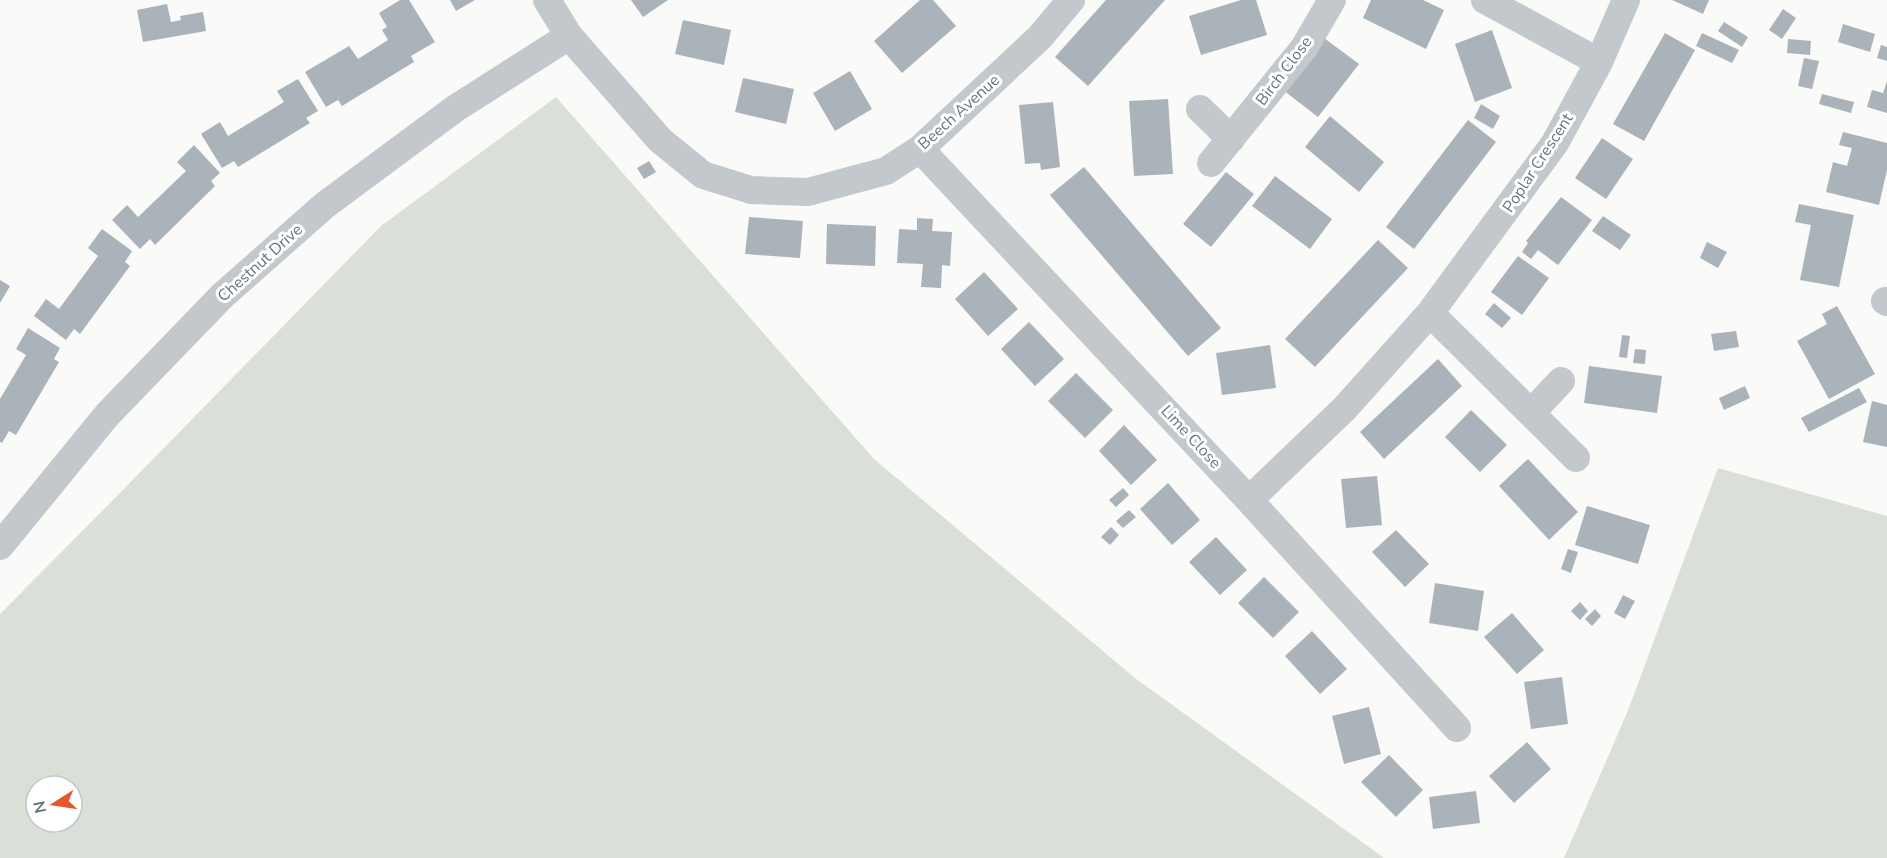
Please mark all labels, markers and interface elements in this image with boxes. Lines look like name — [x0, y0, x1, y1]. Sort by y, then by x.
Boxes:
street label: Birch Close — [1251, 32, 1317, 110]
street label: Beech Avenue — [913, 69, 1005, 155]
street label: Poplar Crescent — [1498, 109, 1579, 217]
street label: Chestnut Drive — [213, 219, 307, 307]
street label: Lime Close — [1156, 401, 1226, 473]
north arrow — [24, 774, 84, 834]
text: N — [28, 799, 52, 815]

